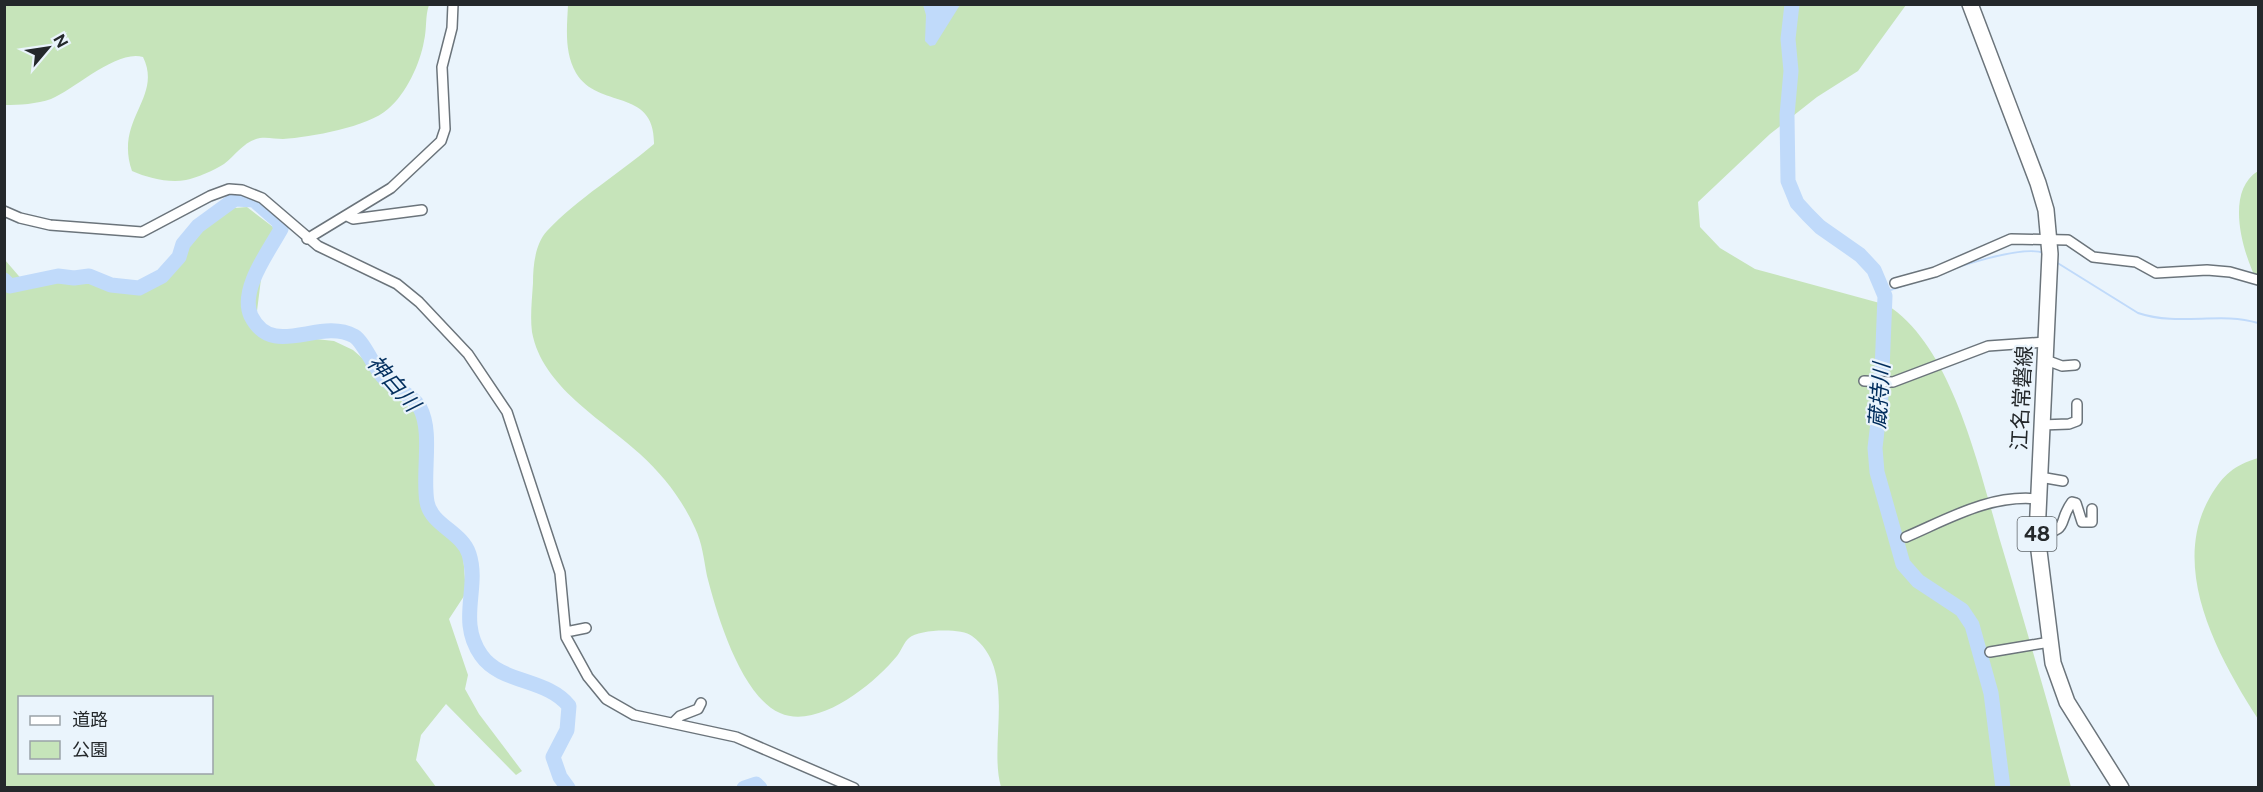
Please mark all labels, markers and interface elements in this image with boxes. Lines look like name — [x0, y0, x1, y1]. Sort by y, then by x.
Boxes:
north arrow — [18, 18, 78, 78]
text: N — [49, 31, 72, 51]
street label: 江名常磐線 — [2006, 345, 2037, 451]
water label: 神白川 — [363, 350, 427, 418]
water label: 蔵持川 — [1864, 360, 1894, 430]
road number: 48 — [2018, 517, 2056, 551]
legend — [18, 696, 213, 774]
text: 道路 — [72, 709, 108, 730]
text: 公園 — [72, 739, 108, 760]

